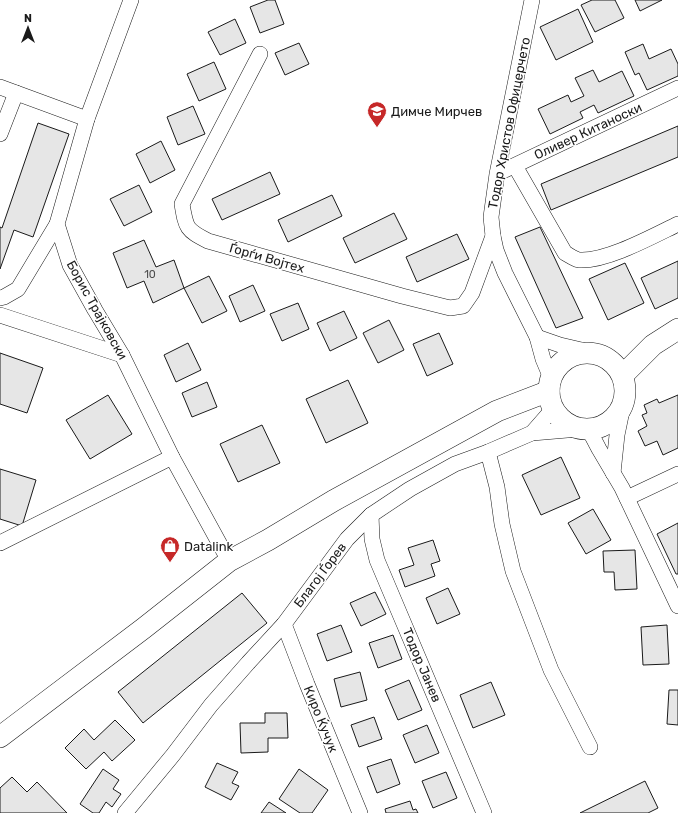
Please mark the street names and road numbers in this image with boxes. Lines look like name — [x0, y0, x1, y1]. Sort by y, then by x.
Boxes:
street label: Тодор Христов Офицерчето — [485, 36, 533, 210]
street label: Оливер Китаноски — [532, 99, 644, 163]
street label: Ѓорѓи Војтех — [228, 240, 306, 276]
street label: Борис Трајковски — [64, 258, 130, 362]
street label: Благој Ѓорев — [291, 540, 349, 610]
street label: Тодор Јанев — [400, 626, 444, 704]
street label: Киро Ќучук — [301, 683, 341, 755]

